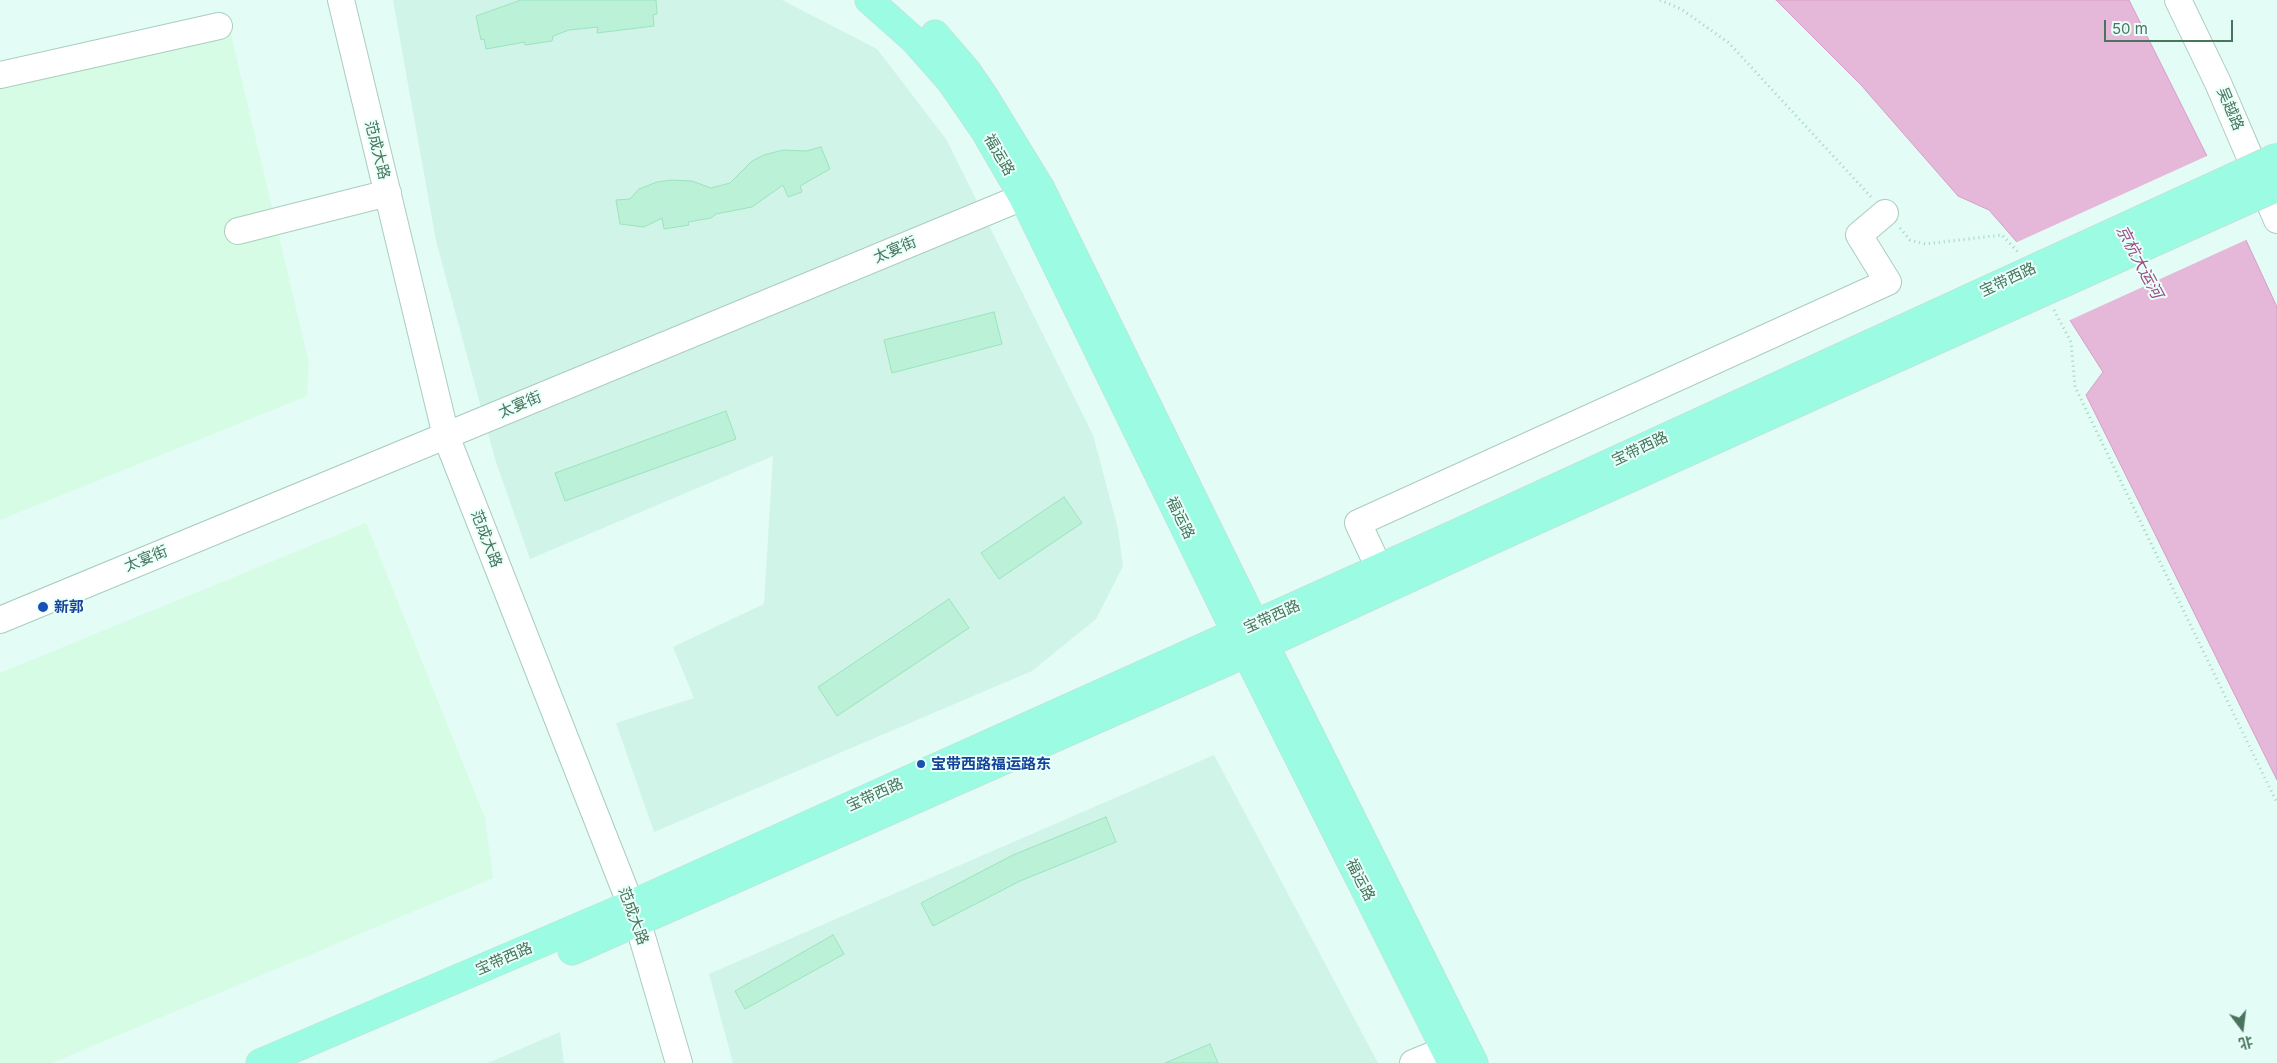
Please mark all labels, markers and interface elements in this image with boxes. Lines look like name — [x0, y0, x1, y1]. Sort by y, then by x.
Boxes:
scale bar — [2107, 10, 2236, 42]
text: 50 m — [2112, 19, 2148, 38]
street label: 吴越路 — [2213, 85, 2247, 133]
street label: 范成大路 — [361, 119, 393, 181]
street label: 福运路 — [980, 131, 1018, 179]
water label: 京杭大运河 — [2112, 222, 2166, 302]
street label: 太宴街 — [871, 233, 919, 267]
street label: 宝带西路 — [1977, 259, 2039, 301]
street label: 太宴街 — [496, 388, 544, 422]
street label: 宝带西路 — [1609, 428, 1671, 470]
street label: 福运路 — [1162, 494, 1198, 542]
street label: 范成大路 — [467, 508, 505, 570]
street label: 太宴街 — [122, 542, 170, 576]
street label: 宝带西路 — [1241, 597, 1303, 637]
place label: 新郭 — [54, 598, 84, 616]
marker: 新郭 — [36, 600, 50, 614]
place label: 宝带西路福运路东 — [931, 755, 1051, 773]
marker: 宝带西路福运路东 — [915, 758, 927, 770]
street label: 宝带西路 — [844, 775, 906, 815]
street label: 福运路 — [1342, 856, 1378, 904]
street label: 范成大路 — [614, 885, 652, 947]
street label: 宝带西路 — [473, 939, 535, 979]
north arrow — [2217, 1003, 2267, 1053]
text: 北 — [2237, 1033, 2255, 1053]

